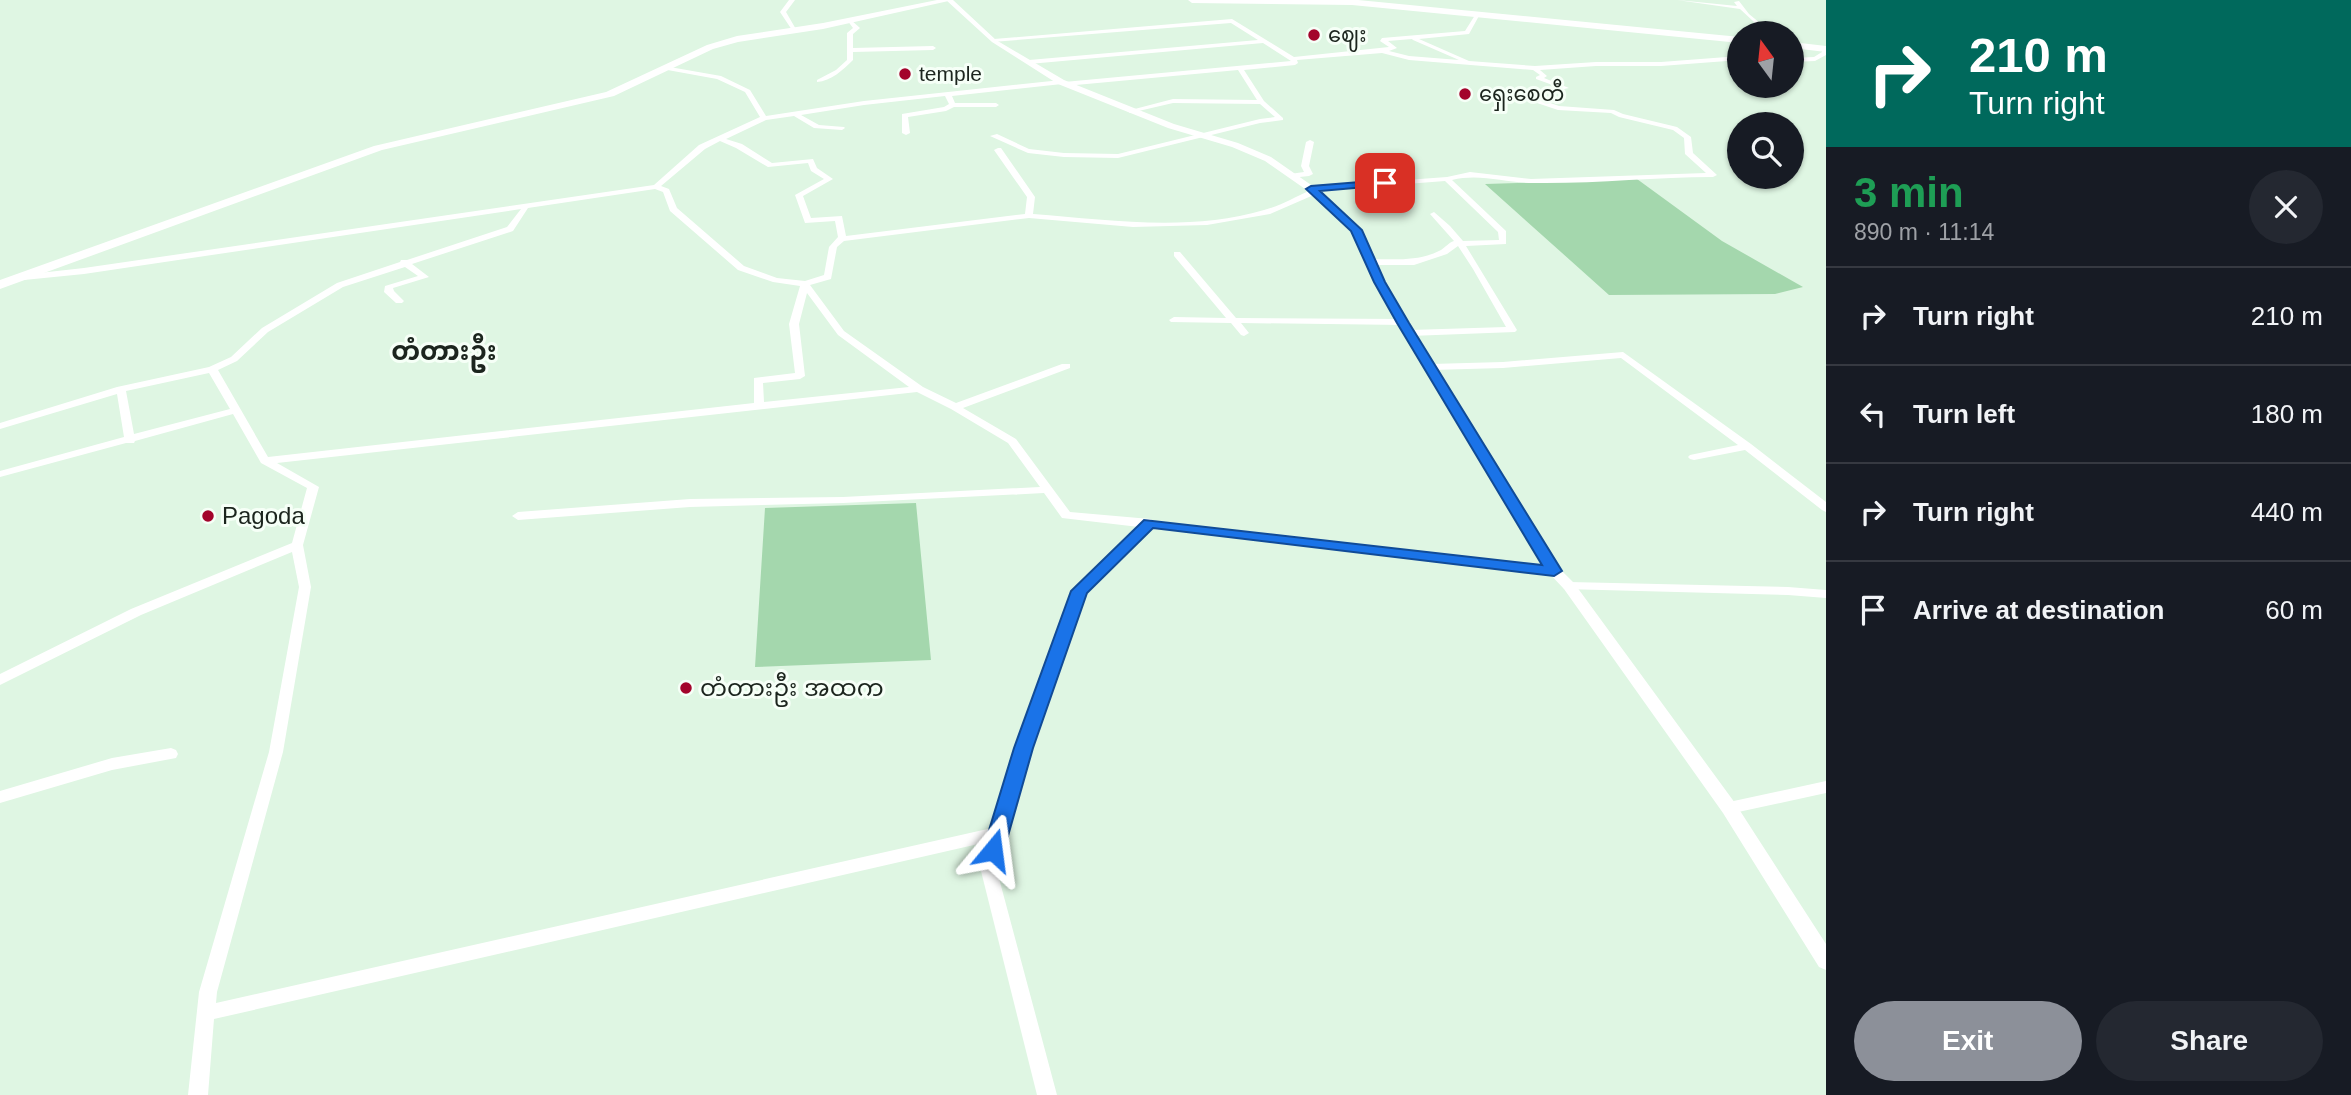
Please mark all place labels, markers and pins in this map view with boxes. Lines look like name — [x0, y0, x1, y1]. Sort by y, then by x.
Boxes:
place label: ဈေး — [1328, 23, 1367, 52]
marker: ဈေး — [1306, 27, 1322, 43]
place label: temple — [919, 62, 982, 85]
marker: temple — [897, 66, 913, 82]
place label: ရှေးစေတီ — [1479, 78, 1564, 111]
marker: ရှေးစေတီ — [1457, 86, 1473, 102]
pin — [1355, 153, 1415, 213]
place label: Pagoda — [222, 502, 305, 529]
marker: Pagoda — [200, 508, 216, 524]
place label: တံတားဦး အထက — [700, 672, 884, 707]
marker: တံတားဦး အထက — [678, 680, 694, 696]

